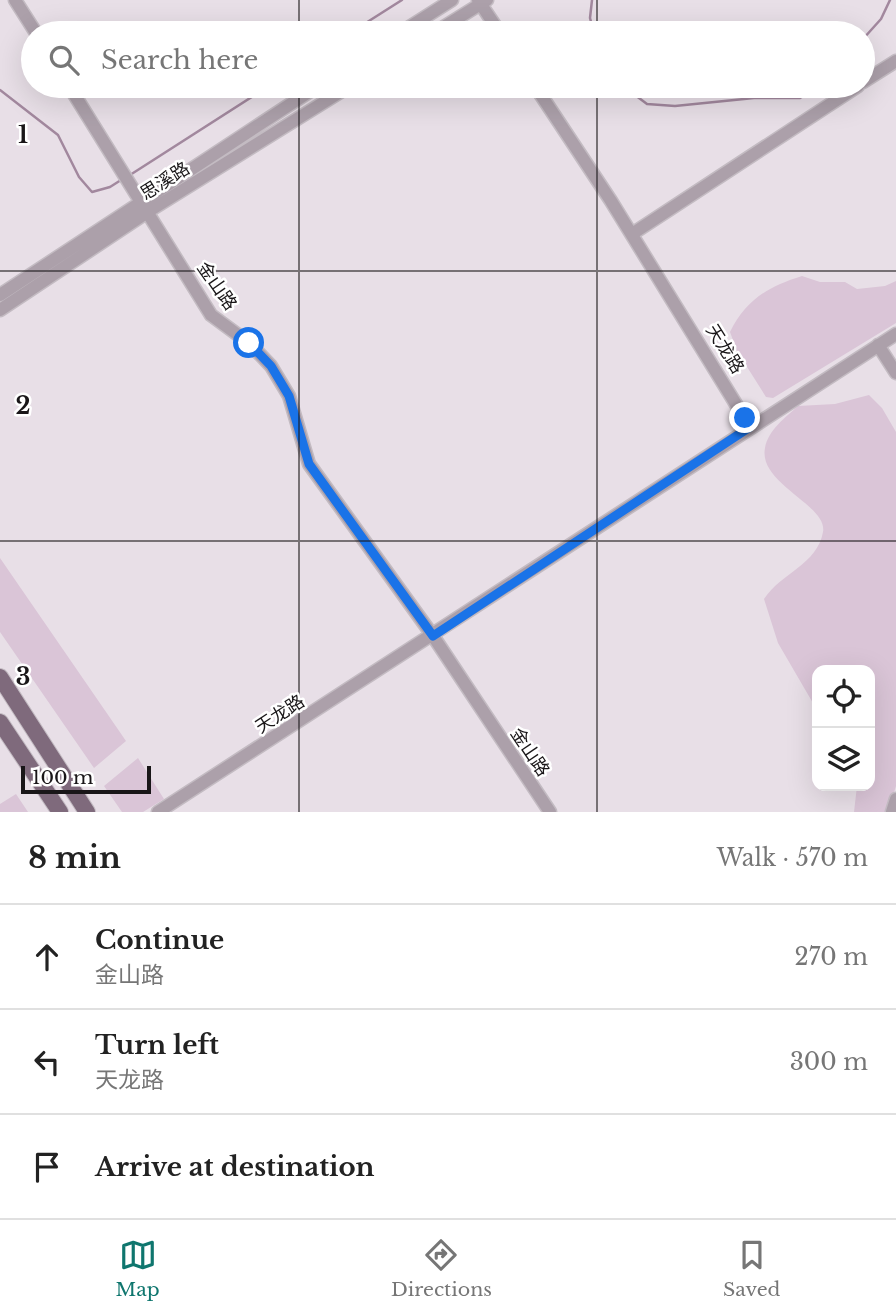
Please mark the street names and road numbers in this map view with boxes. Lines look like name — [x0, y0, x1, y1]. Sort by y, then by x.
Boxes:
street label: 思溪路 — [136, 157, 194, 205]
street label: 金山路 — [193, 258, 241, 314]
street label: 天龙路 — [701, 320, 749, 378]
street label: 天龙路 — [251, 690, 309, 738]
street label: 金山路 — [506, 723, 554, 781]

